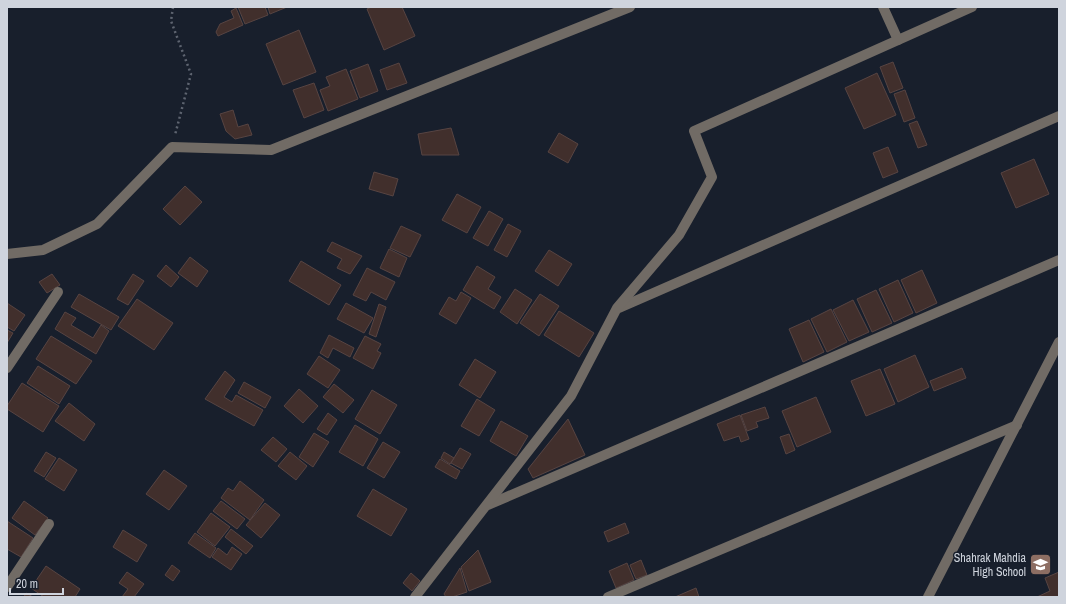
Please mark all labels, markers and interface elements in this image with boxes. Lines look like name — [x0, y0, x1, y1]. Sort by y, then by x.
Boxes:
place label: Shahrak Mahdia High School — [954, 550, 1027, 580]
school or university icon: Shahrak Mahdia High School — [1028, 552, 1054, 578]
scale bar — [10, 570, 63, 596]
text: 20 m — [16, 576, 38, 592]

